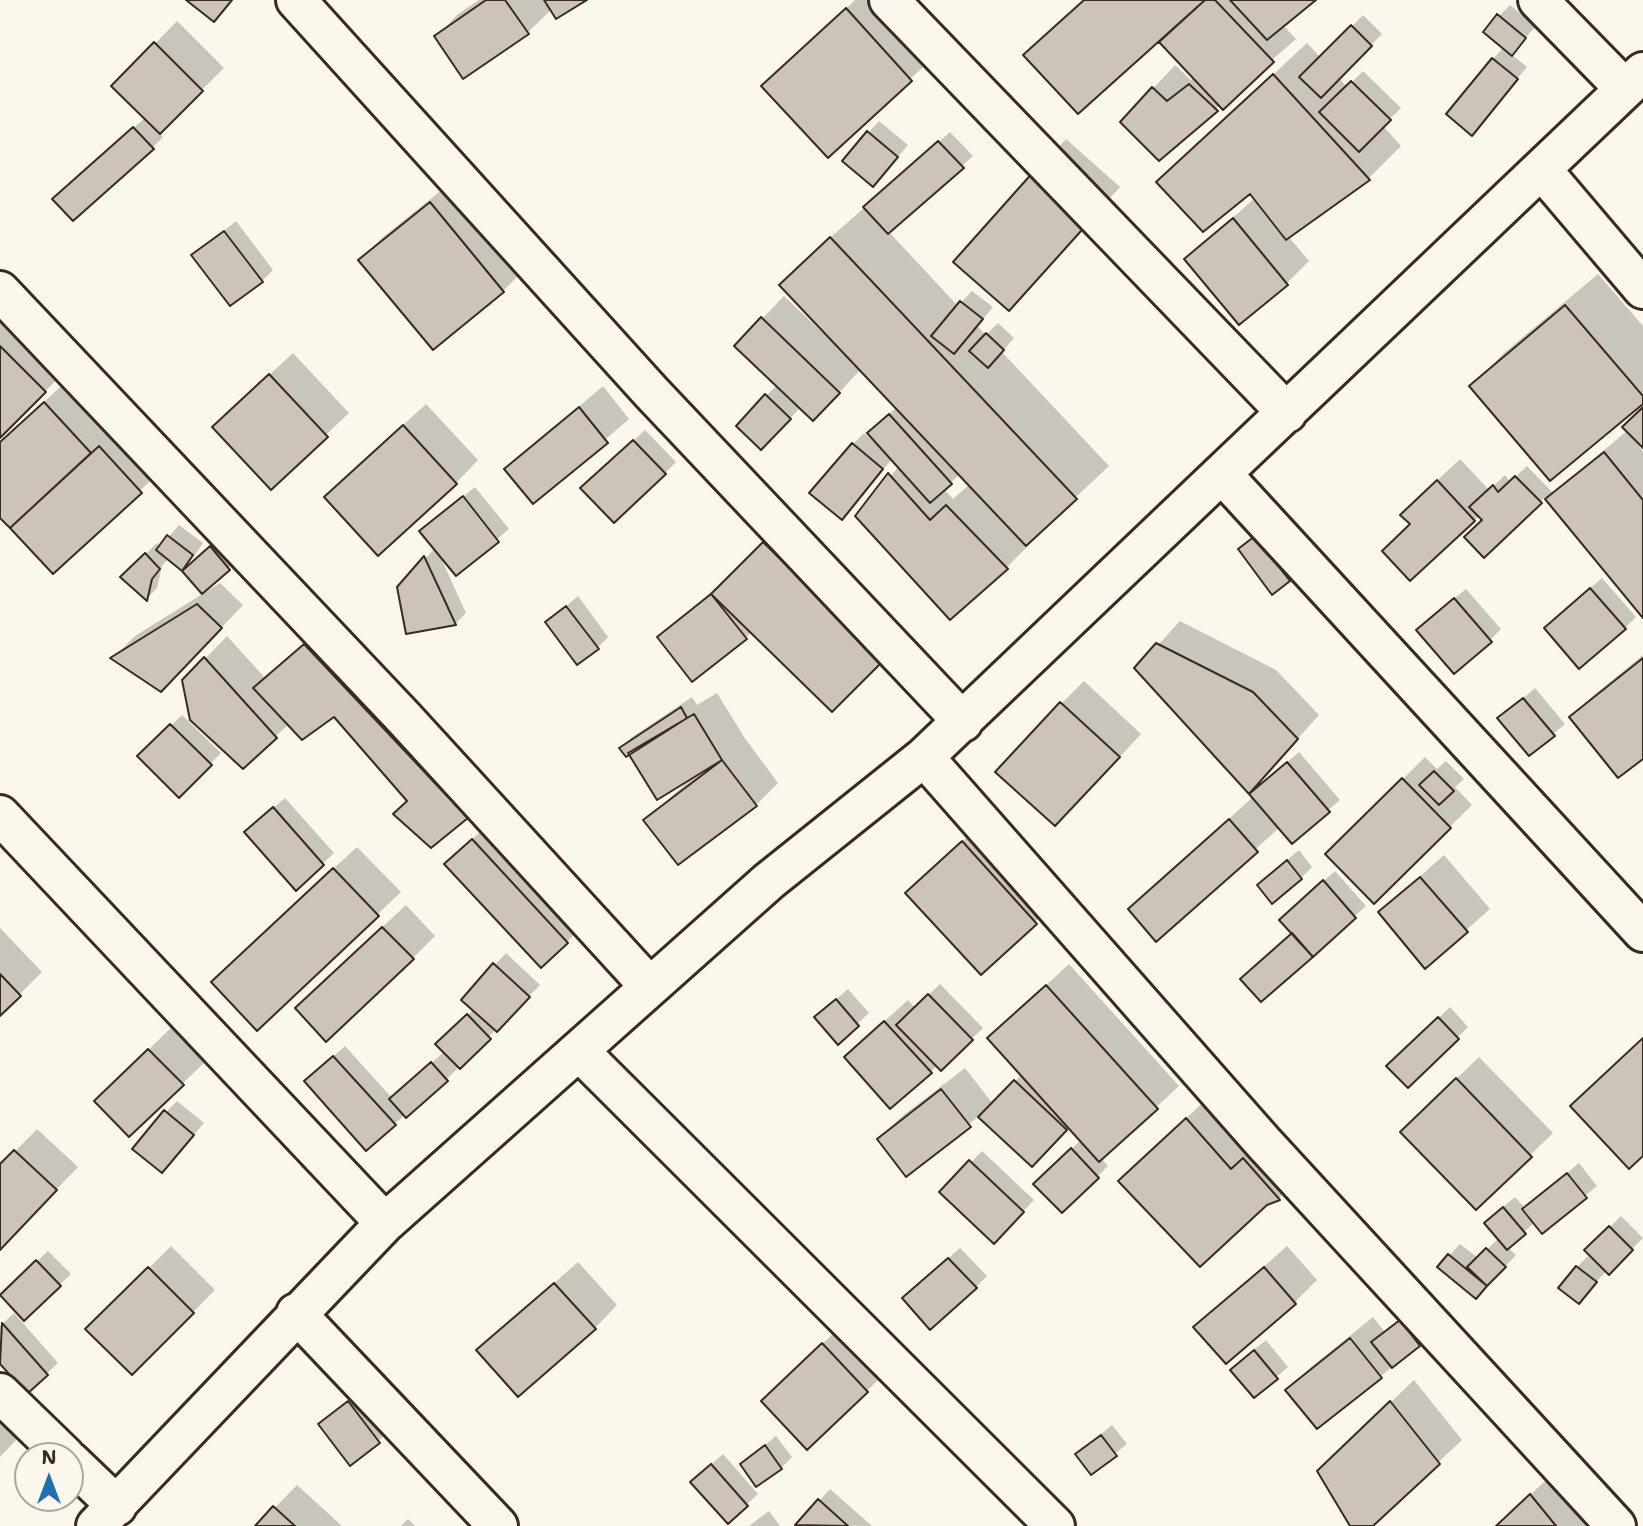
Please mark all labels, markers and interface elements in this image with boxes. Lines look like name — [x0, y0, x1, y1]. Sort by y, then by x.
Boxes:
north arrow — [14, 1442, 84, 1512]
text: N — [41, 1445, 57, 1470]

